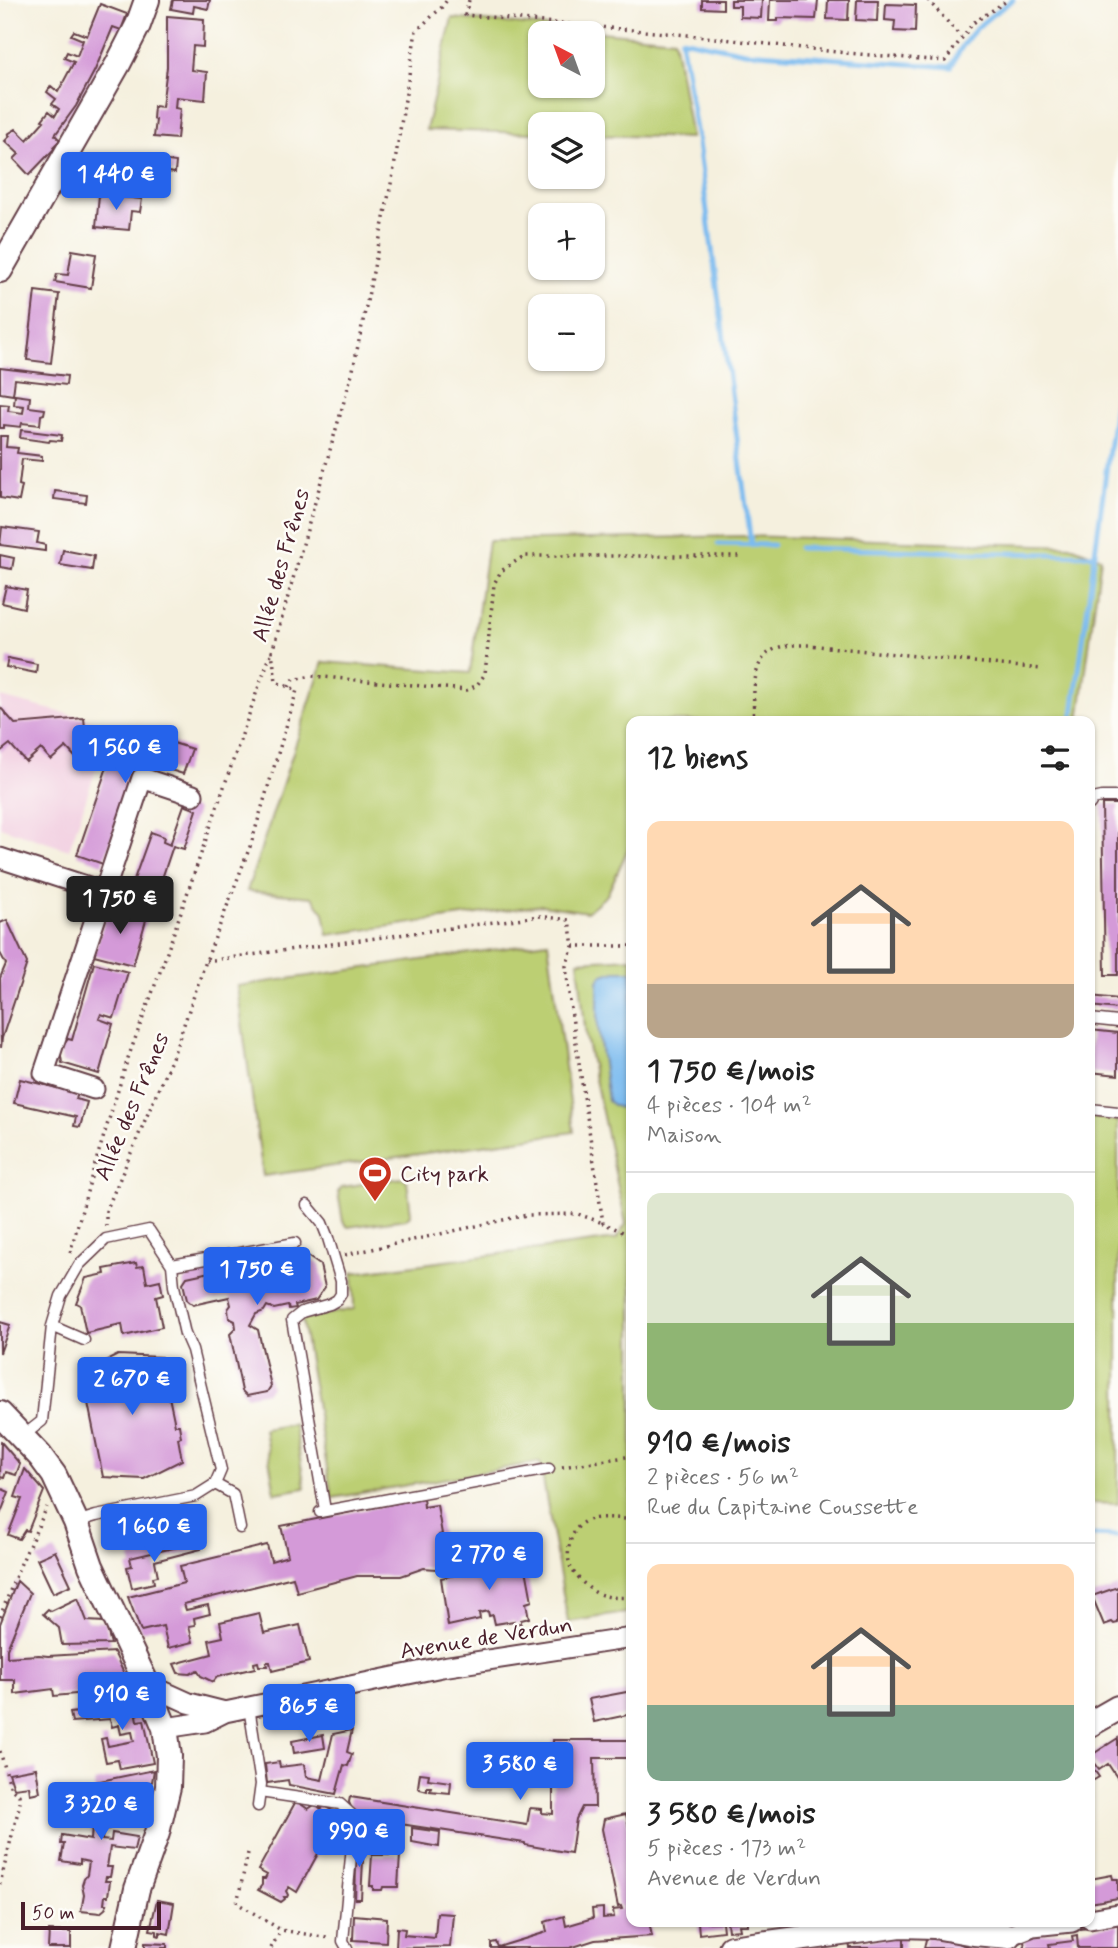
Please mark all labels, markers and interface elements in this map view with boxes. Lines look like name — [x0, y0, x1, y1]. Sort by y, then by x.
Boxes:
north arrow — [528, 21, 606, 98]
map controls — [528, 21, 605, 371]
button: layers — [528, 112, 605, 189]
pin: 1 440 € — [51, 152, 181, 212]
text: 1 440 € — [77, 160, 155, 190]
button: + — [528, 203, 605, 280]
button: − — [528, 294, 605, 371]
street label: Allée des Frênes — [246, 485, 318, 646]
pin: 1 560 € — [60, 726, 190, 785]
text: 1 560 € — [88, 733, 162, 763]
text: 12 biens — [647, 739, 748, 778]
icon: filters — [1036, 739, 1074, 777]
icon: home — [798, 866, 924, 992]
pin: 1 750 € — [55, 876, 185, 936]
text: 1 750 € — [82, 884, 158, 914]
street label: Allée des Frênes — [88, 1028, 178, 1186]
text: 1 750 €/mois — [647, 1052, 815, 1091]
text: 4 pièces · 104 m² — [647, 1091, 812, 1121]
text: Maison — [647, 1121, 722, 1151]
sports icon: City park — [356, 1154, 394, 1203]
place label: City park — [400, 1160, 489, 1190]
icon: home — [798, 1238, 924, 1364]
pin: 1 750 € — [192, 1248, 322, 1307]
text: 1 750 € — [219, 1255, 295, 1285]
pin: 2 670 € — [67, 1358, 197, 1417]
text: 2 670 € — [93, 1365, 171, 1395]
text: 910 €/mois — [647, 1424, 791, 1463]
text: 2 pièces · 56 m² — [647, 1463, 799, 1493]
text: Rue du Capitaine Coussette — [647, 1493, 918, 1523]
pin: 1 660 € — [89, 1504, 219, 1564]
text: 1 660 € — [117, 1512, 191, 1542]
pin: 2 770 € — [424, 1532, 554, 1592]
text: 2 770 € — [451, 1540, 527, 1570]
icon: home — [798, 1609, 924, 1735]
street label: Avenue de Verdun — [398, 1611, 575, 1667]
pin: 910 € — [73, 1672, 171, 1732]
text: 910 € — [94, 1680, 150, 1710]
pin: 865 € — [260, 1684, 358, 1744]
text: 865 € — [279, 1692, 339, 1722]
pin: 3 580 € — [455, 1742, 585, 1802]
text: 3 580 € — [482, 1750, 558, 1780]
pin: 3 320 € — [36, 1783, 166, 1842]
text: 3 320 € — [64, 1790, 138, 1820]
text: 3 580 €/mois — [647, 1795, 816, 1834]
pin: 990 € — [310, 1810, 408, 1869]
text: 990 € — [329, 1817, 389, 1847]
text: 5 pièces · 173 m² — [647, 1834, 806, 1864]
text: Avenue de Verdun — [647, 1864, 821, 1894]
scale bar — [21, 1899, 161, 1931]
text: 50 m — [32, 1901, 75, 1926]

